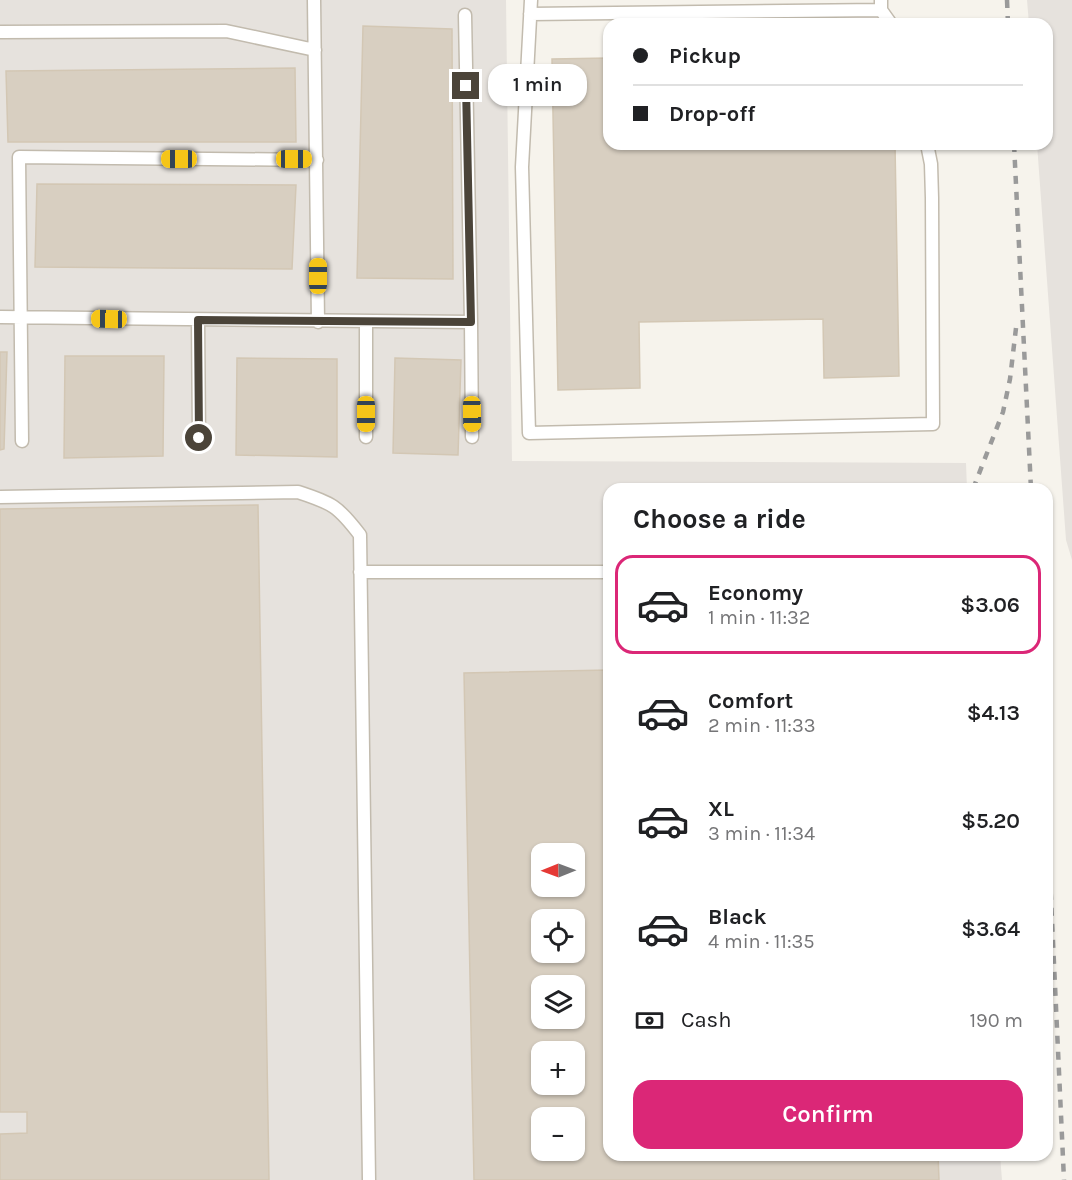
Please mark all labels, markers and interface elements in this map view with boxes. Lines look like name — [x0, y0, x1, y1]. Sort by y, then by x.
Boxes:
text: Pickup — [669, 43, 741, 69]
callout: 1 min — [487, 65, 586, 107]
route end — [452, 72, 479, 99]
text: 1 min — [513, 73, 562, 96]
text: Drop-off — [669, 101, 755, 127]
car — [161, 150, 197, 168]
car — [276, 150, 312, 168]
car — [309, 258, 327, 294]
car — [91, 310, 127, 328]
car — [357, 396, 375, 432]
car — [463, 396, 481, 432]
route start — [185, 424, 212, 451]
text: Choose a ride — [633, 503, 806, 535]
icon: car — [636, 578, 690, 632]
text: Economy — [708, 580, 803, 606]
text: $3.06 — [960, 592, 1020, 618]
text: 1 min · 11:32 — [708, 606, 810, 629]
icon: car — [636, 686, 690, 740]
text: Comfort — [708, 688, 793, 714]
text: $4.13 — [967, 700, 1020, 726]
text: 2 min · 11:33 — [708, 714, 816, 737]
icon: car — [636, 794, 690, 848]
text: XL — [708, 796, 734, 822]
text: $5.20 — [961, 808, 1020, 834]
text: 3 min · 11:34 — [708, 822, 815, 845]
north arrow — [531, 843, 585, 897]
map controls — [531, 843, 585, 1161]
icon: car — [636, 902, 690, 956]
text: Black — [708, 904, 767, 930]
button: locate — [531, 909, 585, 963]
text: $3.64 — [961, 916, 1020, 942]
text: 4 min · 11:35 — [708, 930, 815, 953]
button: layers — [531, 975, 585, 1029]
icon: cash — [633, 1004, 666, 1037]
text: Cash — [681, 1007, 731, 1033]
text: 190 m — [969, 1009, 1023, 1032]
button: + — [531, 1041, 585, 1095]
button: Confirm — [633, 1080, 1023, 1149]
button: − — [531, 1107, 585, 1161]

